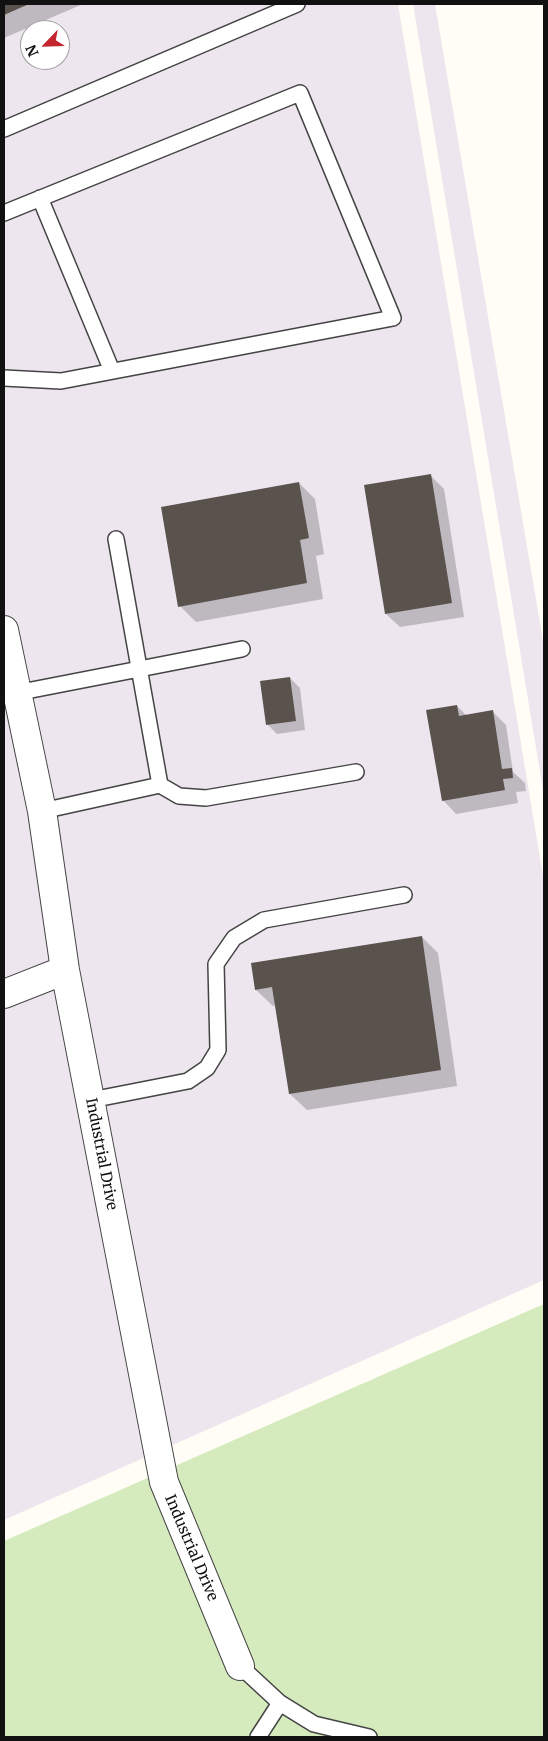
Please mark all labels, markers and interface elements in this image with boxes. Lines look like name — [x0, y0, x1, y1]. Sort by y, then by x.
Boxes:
north arrow — [20, 20, 70, 70]
text: N — [22, 42, 43, 59]
street label: Industrial Drive — [81, 1096, 121, 1212]
street label: Industrial Drive — [160, 1492, 222, 1604]

